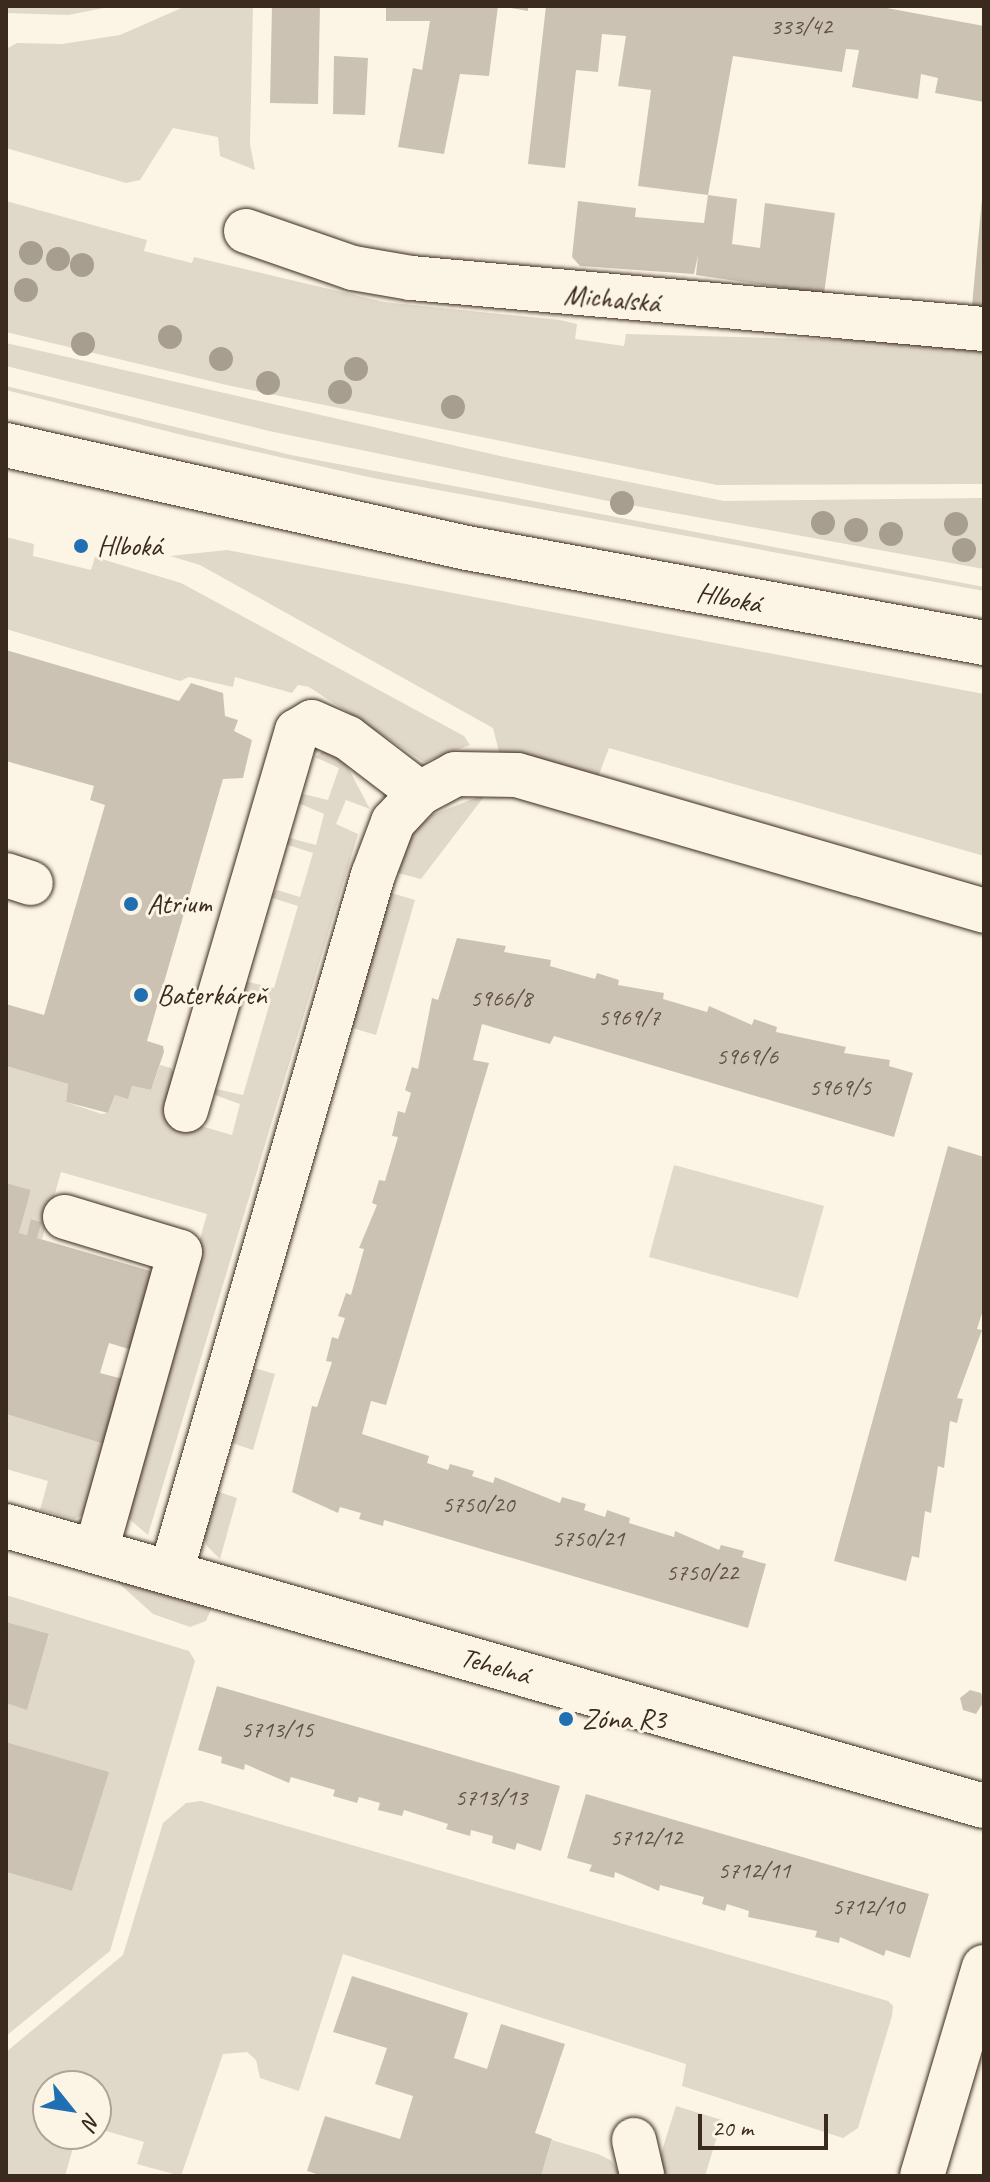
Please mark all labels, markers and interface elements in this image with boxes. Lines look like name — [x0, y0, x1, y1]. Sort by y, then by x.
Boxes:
house number: 333/42 — [770, 13, 832, 41]
street label: Michalská — [563, 278, 661, 320]
place label: Hlboká — [97, 529, 162, 563]
marker: Hlboká — [72, 537, 90, 555]
street label: Hlboká — [694, 575, 764, 621]
place label: Atrium — [147, 887, 212, 921]
marker: Atrium — [122, 895, 140, 913]
place label: Baterkáreň — [157, 978, 266, 1012]
house number: 5966/8 — [470, 985, 532, 1013]
marker: Baterkáreň — [132, 986, 150, 1004]
house number: 5969/7 — [598, 1004, 660, 1032]
house number: 5969/6 — [716, 1043, 778, 1071]
house number: 5969/5 — [809, 1074, 871, 1102]
house number: 5750/20 — [442, 1491, 514, 1519]
house number: 5750/21 — [552, 1525, 624, 1553]
house number: 5750/22 — [666, 1559, 738, 1587]
street label: Tehelná — [456, 1640, 534, 1692]
place label: Zóna R3 — [582, 1702, 666, 1736]
marker: Zóna R3 — [557, 1710, 575, 1728]
house number: 5713/15 — [241, 1716, 313, 1744]
house number: 5713/13 — [455, 1784, 527, 1812]
house number: 5712/12 — [610, 1824, 682, 1852]
house number: 5712/11 — [718, 1857, 790, 1885]
house number: 5712/10 — [832, 1893, 904, 1921]
north arrow — [32, 2070, 112, 2150]
scale bar — [702, 2098, 832, 2148]
text: N — [76, 2108, 107, 2134]
text: 20 m — [712, 2113, 753, 2143]

